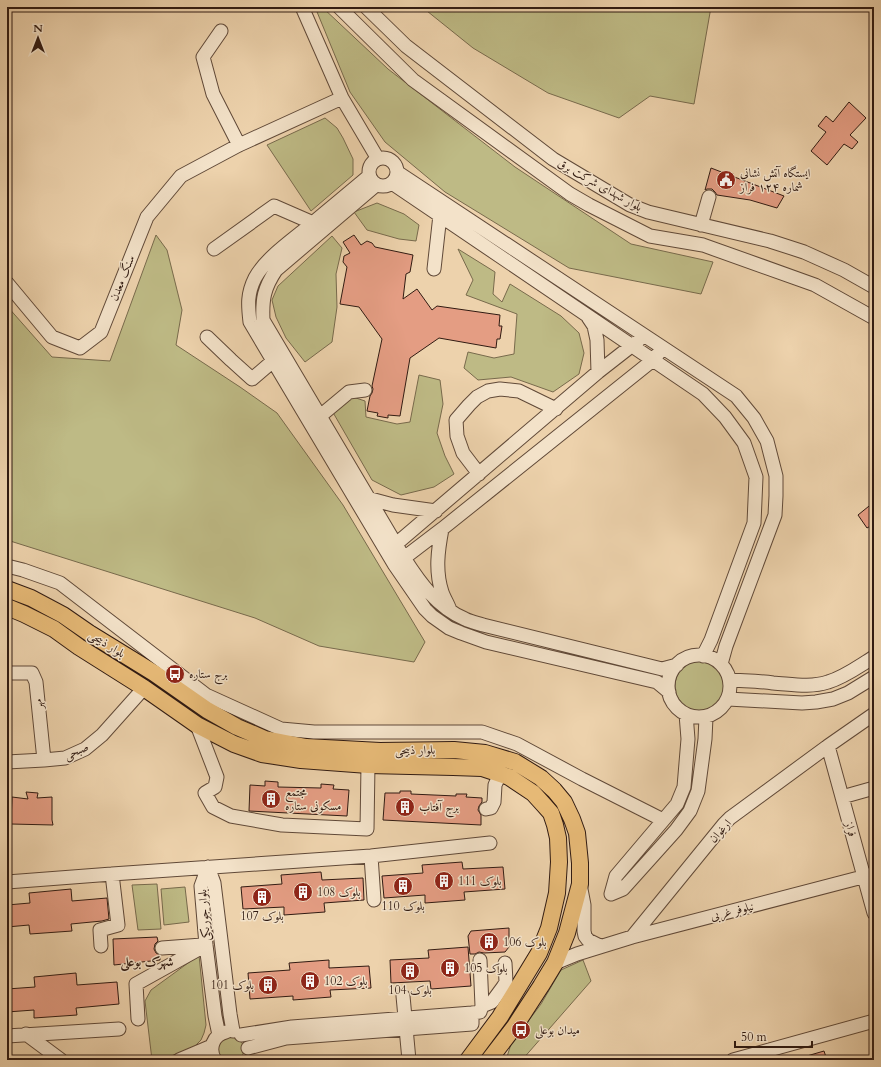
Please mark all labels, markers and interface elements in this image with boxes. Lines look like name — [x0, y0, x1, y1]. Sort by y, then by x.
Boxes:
north arrow — [18, 18, 58, 58]
text: N — [33, 21, 43, 36]
street label: بلوار شهدای شرکت برق — [555, 155, 645, 215]
place label: ایستگاه آتش نشانی شماره ۱۲۴ فراز — [739, 165, 811, 195]
public building icon: ایستگاه آتش نشانی شماره ۱۲۴ فراز — [715, 169, 737, 191]
street label: سنگ معدن — [106, 253, 138, 303]
street label: بلوار ذبیحی — [85, 627, 128, 662]
bus stop icon: برج ستاره — [164, 663, 186, 685]
place label: برج ستاره — [189, 666, 228, 685]
street label: مهر — [29, 698, 47, 712]
street label: صبحی — [61, 738, 91, 764]
street label: بلوار ذبیحی — [395, 742, 435, 759]
place label: مجتمع مسکونی ستاره — [285, 784, 341, 814]
building icon: مجتمع مسکونی ستاره — [260, 788, 282, 810]
building icon: برج آفتاب — [394, 796, 416, 818]
place label: برج آفتاب — [419, 799, 459, 818]
street label: ارغوان — [705, 815, 735, 846]
street label: فراز — [841, 819, 861, 838]
building icon: بلوک 111 — [433, 870, 455, 892]
place label: بلوک 111 — [458, 873, 502, 889]
building icon: بلوک 110 — [392, 875, 414, 897]
building icon: بلوک 108 — [292, 881, 314, 903]
place label: بلوک 108 — [317, 884, 361, 900]
building icon: بلوک 107 — [251, 886, 273, 908]
street label: بلوار جوریکی — [194, 889, 215, 941]
place label: بلوک 110 — [381, 898, 425, 914]
street label: نیلوفر غربی — [709, 898, 756, 925]
place label: بلوک 107 — [240, 908, 284, 924]
building icon: بلوک 106 — [478, 931, 500, 953]
place label: بلوک 106 — [503, 934, 547, 950]
district label: شهرک بوعلی — [120, 953, 174, 972]
building icon: بلوک 105 — [439, 957, 461, 979]
building icon: بلوک 104 — [399, 960, 421, 982]
place label: بلوک 105 — [464, 960, 508, 976]
building icon: بلوک 102 — [299, 970, 321, 992]
place label: بلوک 102 — [324, 973, 368, 989]
building icon: بلوک 101 — [257, 974, 279, 996]
place label: بلوک 101 — [210, 977, 254, 993]
place label: بلوک 104 — [388, 982, 432, 998]
bus stop icon: میدان بوعلی — [510, 1019, 532, 1041]
place label: میدان بوعلی — [535, 1022, 580, 1039]
scale bar — [735, 1023, 812, 1049]
text: 50 m — [741, 1029, 768, 1045]

